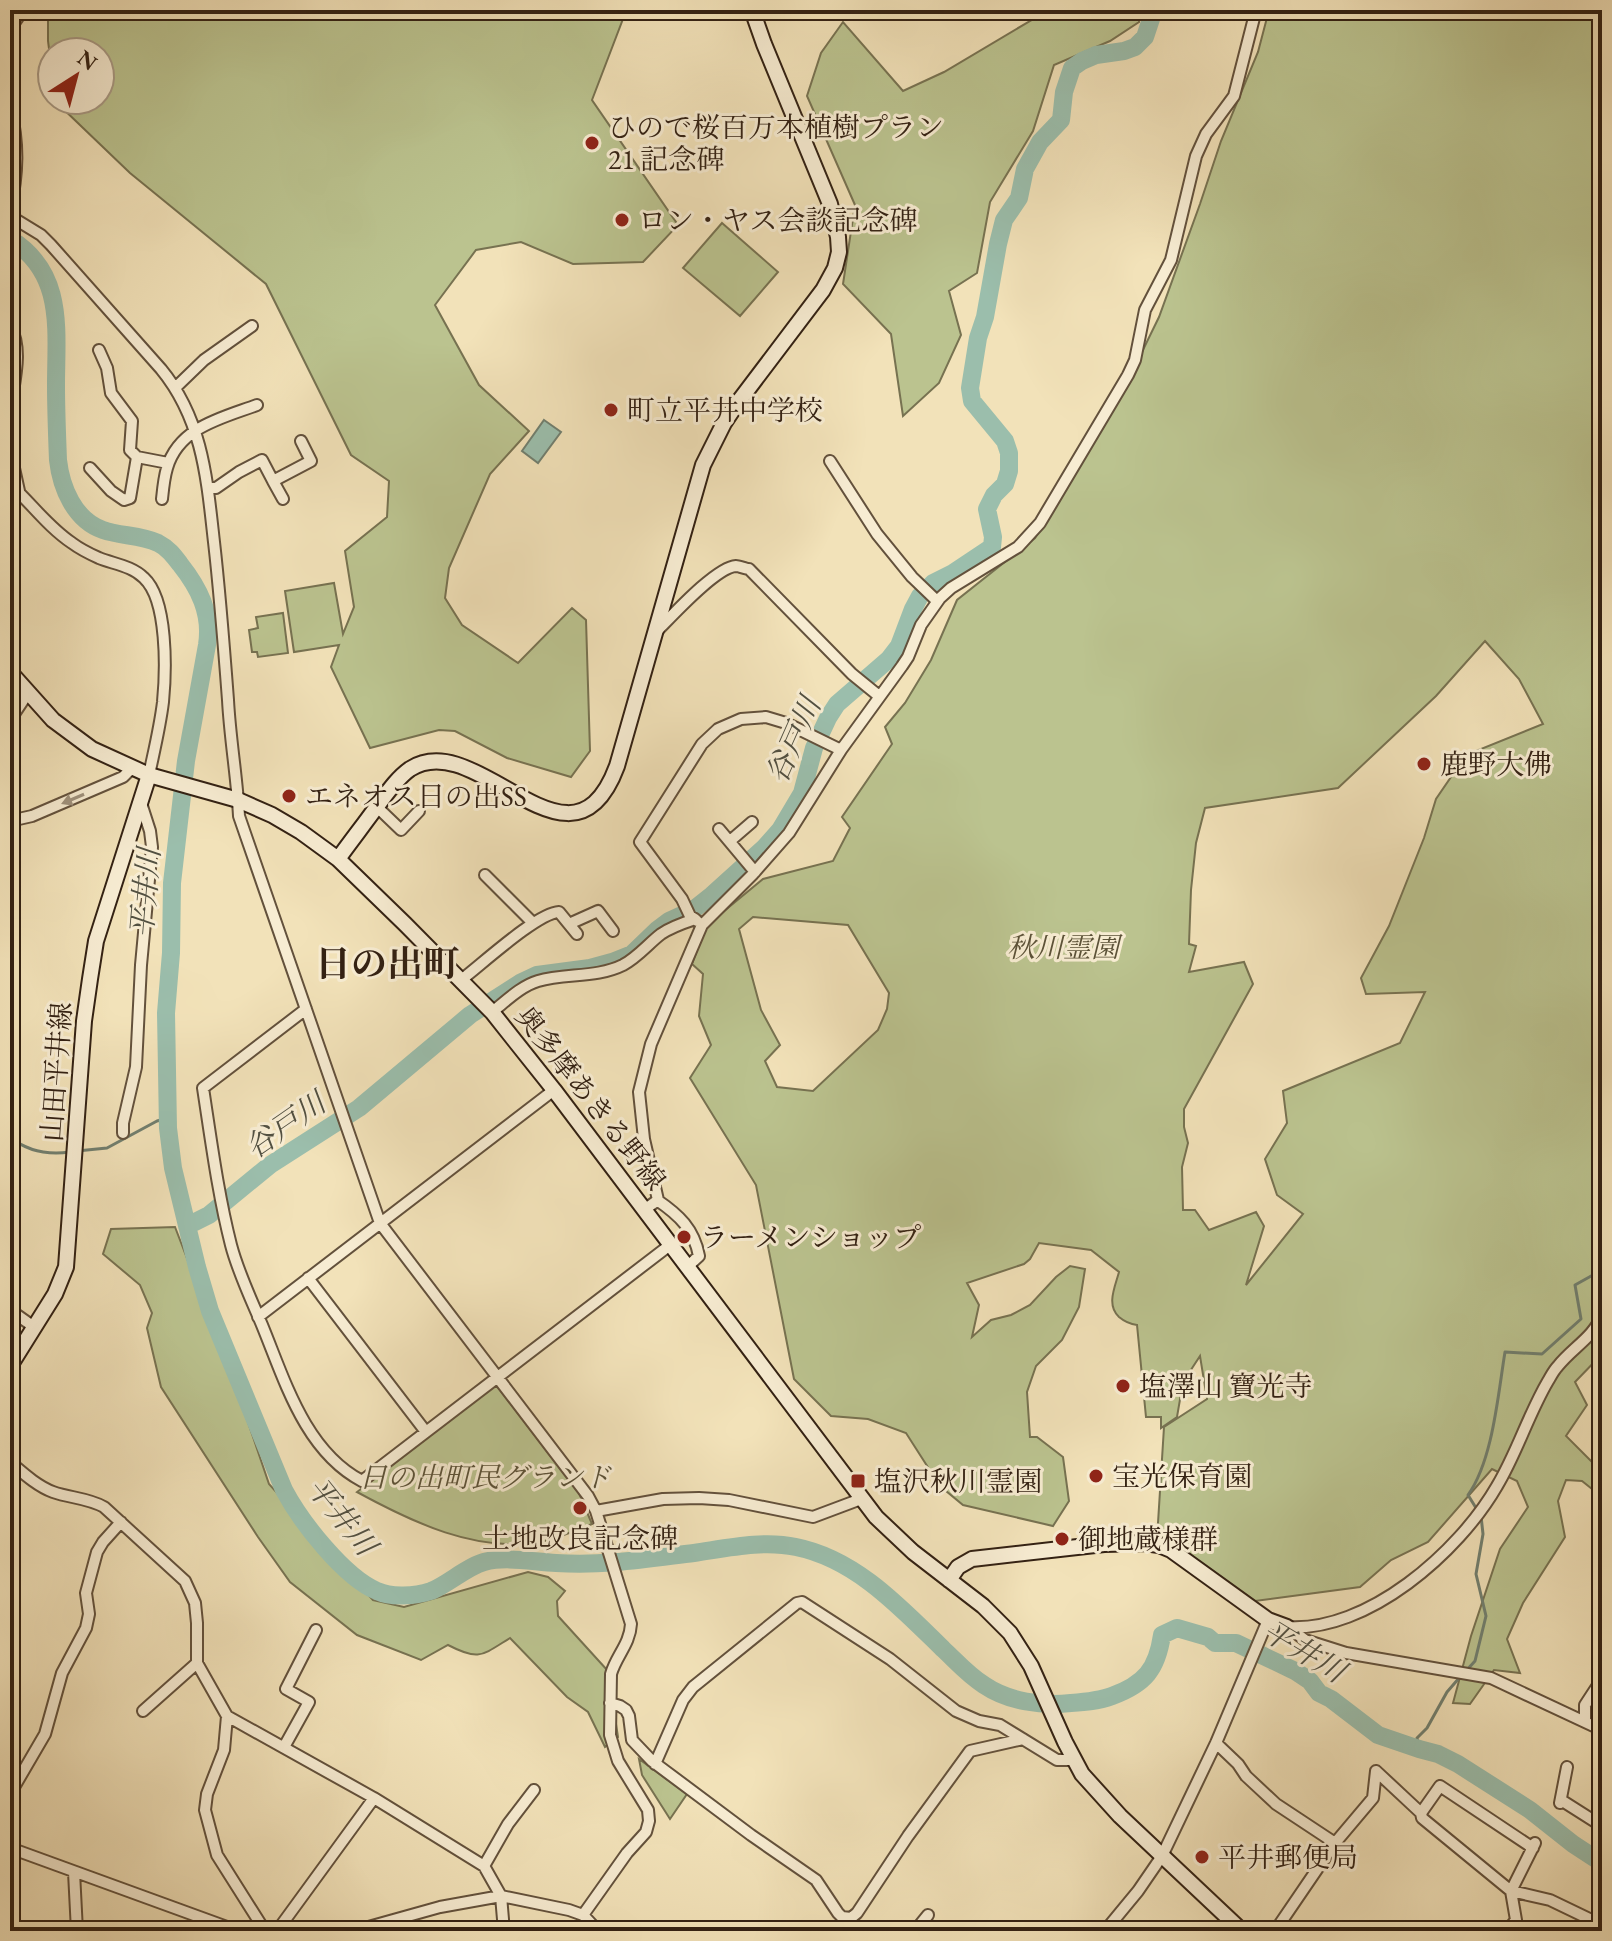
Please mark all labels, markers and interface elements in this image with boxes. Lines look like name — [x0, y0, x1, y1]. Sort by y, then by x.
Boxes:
north arrow — [36, 36, 116, 116]
text: N — [72, 43, 103, 77]
place label: ひので桜百万本植樹プラン 21 記念碑 — [608, 109, 944, 177]
marker: ひので桜百万本植樹プラン 21 記念碑 — [583, 134, 601, 152]
place label: ロン・ヤス会談記念碑 — [638, 202, 917, 238]
marker: ロン・ヤス会談記念碑 — [613, 211, 631, 229]
place label: 町立平井中学校 — [627, 392, 823, 428]
marker: 町立平井中学校 — [602, 401, 620, 419]
water label: 谷戸川 — [757, 688, 830, 789]
place label: 鹿野大佛 — [1440, 746, 1552, 782]
marker: 鹿野大佛 — [1415, 755, 1433, 773]
place label: エネオス日の出SS — [305, 778, 527, 814]
marker: エネオス日の出SS — [280, 787, 298, 805]
one-way arrow — [61, 792, 85, 805]
water label: 平井川 — [122, 843, 169, 940]
park label: 秋川霊園 — [1007, 929, 1123, 965]
district label: 日の出町 — [315, 940, 459, 987]
street label: 奥多摩あきる野線 — [508, 999, 674, 1197]
street label: 山田平井線 — [33, 1001, 79, 1143]
water label: 谷戸川 — [237, 1081, 336, 1167]
place label: ラーメンショップ — [700, 1219, 921, 1255]
marker: ラーメンショップ — [675, 1228, 693, 1246]
place label: 塩澤山 寶光寺 — [1139, 1368, 1313, 1404]
marker: 塩澤山 寶光寺 — [1114, 1377, 1132, 1395]
place label: 宝光保育園 — [1112, 1458, 1252, 1494]
park label: 日の出町民グランド — [359, 1459, 612, 1495]
place label: 塩沢秋川霊園 — [874, 1463, 1042, 1499]
marker: 宝光保育園 — [1087, 1467, 1105, 1485]
water label: 平井川 — [299, 1469, 387, 1566]
marker: 塩沢秋川霊園 — [849, 1472, 867, 1490]
marker: 土地改良記念碑 — [571, 1499, 589, 1517]
place label: 土地改良記念碑 — [482, 1520, 678, 1556]
place label: 御地蔵様群 — [1078, 1521, 1218, 1557]
marker: 御地蔵様群 — [1053, 1530, 1071, 1548]
water label: 平井川 — [1255, 1611, 1355, 1692]
place label: 平井郵便局 — [1218, 1839, 1358, 1875]
marker: 平井郵便局 — [1193, 1848, 1211, 1866]

